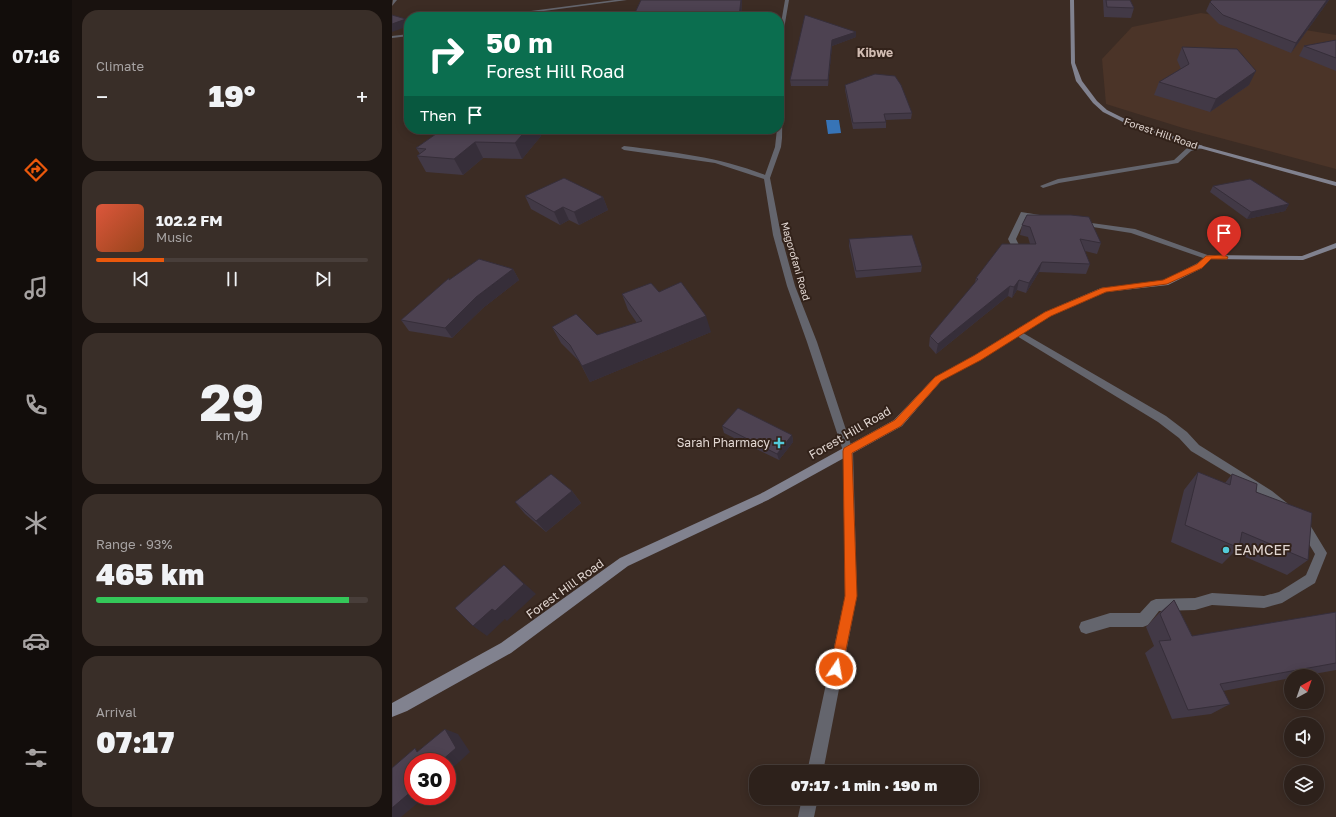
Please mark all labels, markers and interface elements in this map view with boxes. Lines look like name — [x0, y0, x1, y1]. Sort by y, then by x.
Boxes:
text: 50 m — [486, 26, 553, 59]
icon: right — [420, 28, 472, 80]
text: 07:16 — [12, 45, 60, 67]
district label: Kibwe — [857, 45, 893, 60]
text: Climate — [96, 58, 144, 74]
text: Forest Hill Road — [486, 60, 624, 82]
text: 19° — [208, 78, 256, 114]
text: − — [96, 83, 108, 110]
text: + — [356, 83, 368, 110]
icon: arrive — [464, 104, 486, 126]
text: Then — [420, 106, 456, 124]
street label: Forest Hill Road — [1123, 115, 1199, 151]
icon: directions — [22, 156, 50, 184]
text: 102.2 FM — [156, 211, 223, 229]
pin — [1207, 216, 1241, 257]
street label: Magorofani Road — [779, 220, 813, 302]
icon: arrive — [1213, 222, 1235, 244]
text: Music — [156, 229, 193, 245]
icon: previous — [130, 268, 152, 290]
icon: pause — [221, 268, 243, 290]
icon: next — [312, 268, 334, 290]
icon: music — [22, 274, 50, 302]
text: 29 — [200, 370, 264, 432]
icon: phone — [22, 391, 50, 419]
street label: Forest Hill Road — [806, 403, 893, 462]
text: km/h — [215, 427, 249, 443]
place label: Sarah Pharmacy — [677, 435, 770, 450]
marker: Sarah Pharmacy — [773, 437, 785, 449]
icon: climate — [22, 509, 50, 537]
text: Range · 93% — [96, 536, 172, 552]
place label: EAMCEF — [1234, 541, 1290, 558]
marker: EAMCEF — [1221, 545, 1231, 555]
street label: Forest Hill Road — [523, 555, 606, 622]
text: 465 km — [96, 556, 204, 592]
icon: car — [22, 627, 50, 655]
position arrow — [815, 648, 857, 690]
north arrow — [1284, 669, 1324, 709]
map controls — [1284, 669, 1324, 805]
text: Arrival — [96, 704, 137, 720]
button: sound — [1284, 717, 1324, 757]
text: 07:17 — [96, 724, 174, 760]
icon: filters — [22, 744, 50, 772]
speed limit sign: 30 — [404, 753, 456, 805]
button: layers — [1284, 765, 1324, 805]
text: 07:17 · 1 min · 190 m — [791, 776, 937, 794]

